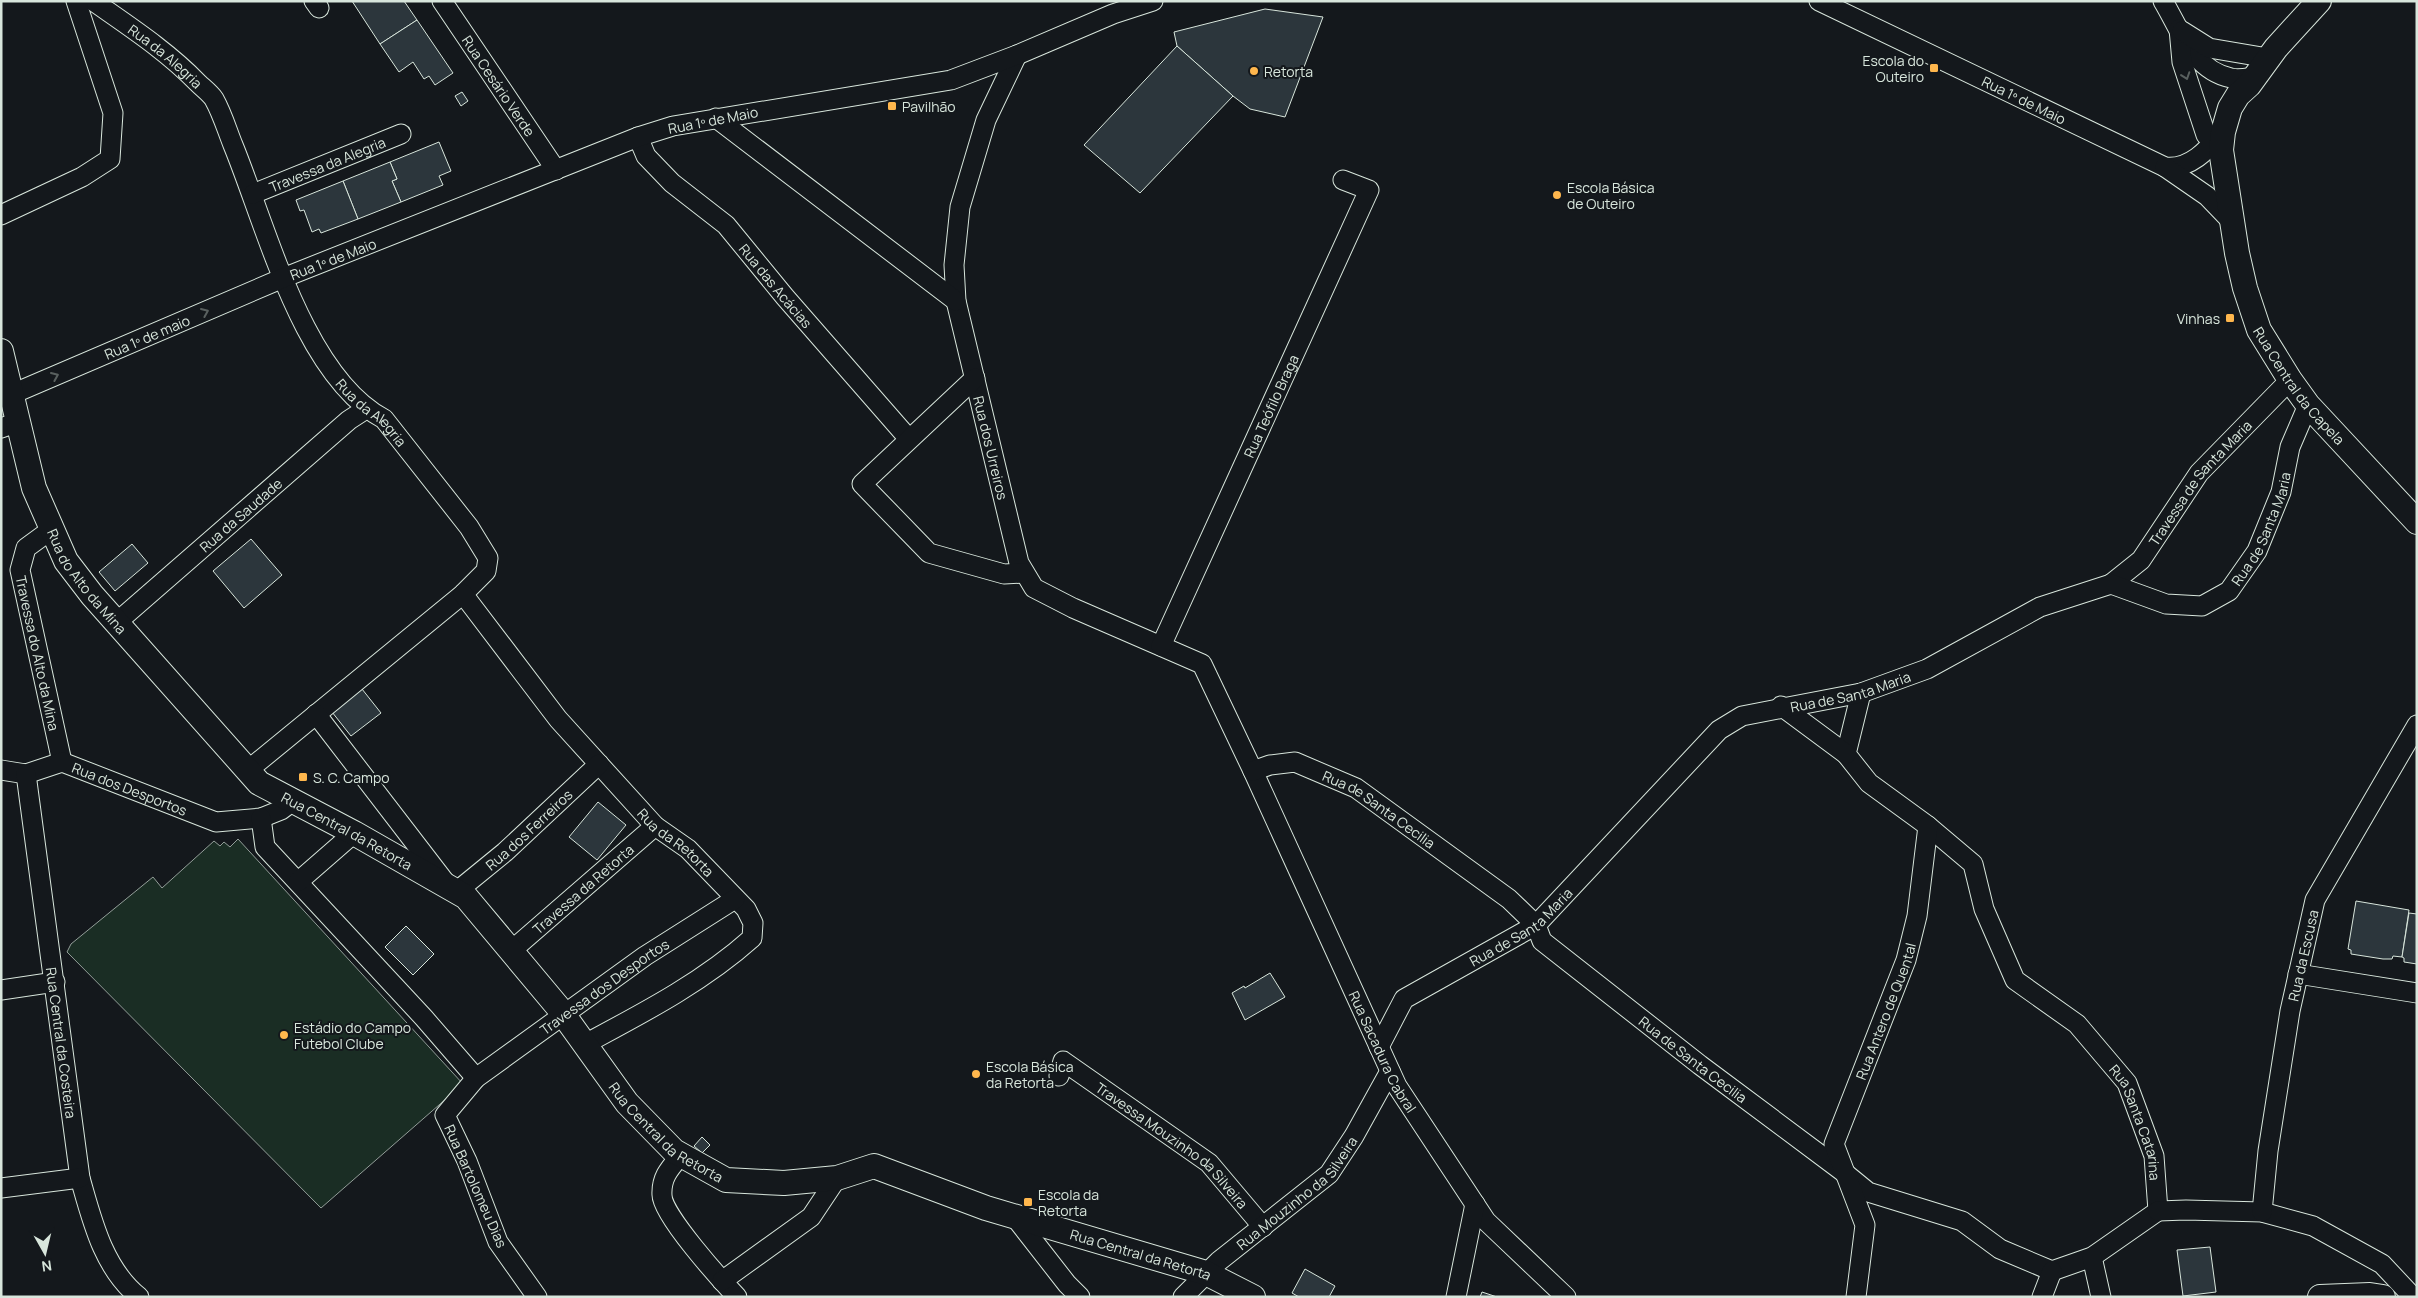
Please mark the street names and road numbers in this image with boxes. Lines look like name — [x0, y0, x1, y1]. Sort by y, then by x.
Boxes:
street label: Rua da Alegria — [125, 19, 207, 92]
street label: Rua Cesário Verde — [458, 31, 540, 140]
street label: Rua 1º de Maio — [1979, 71, 2069, 129]
street label: Rua 1º de Maio — [666, 102, 760, 138]
street label: Travessa da Alegria — [266, 132, 388, 196]
street label: Rua 1º de Maio — [287, 234, 379, 284]
street label: Rua das Acácias — [735, 239, 817, 332]
street label: Rua 1º de maio — [101, 310, 193, 364]
street label: Rua Central da Capela — [2250, 323, 2349, 448]
street label: Rua Teófilo Braga — [1239, 351, 1302, 460]
street label: Rua da Alegria — [332, 374, 411, 450]
street label: Rua dos Urreiros — [970, 394, 1013, 501]
street label: Travessa de Santa Maria — [2144, 416, 2256, 549]
street label: Rua de Santa Maria — [2226, 470, 2294, 589]
street label: Rua da Saudade — [195, 473, 286, 556]
street label: Rua do Alto da Mina — [43, 526, 131, 638]
street label: Travessa do Alto da Mina — [12, 574, 64, 732]
street label: Rua de Santa Maria — [1789, 666, 1913, 716]
street label: Rua dos Desportos — [70, 757, 190, 819]
street label: Rua de Santa Cecilia — [1320, 765, 1439, 852]
street label: Rua dos Ferreiros — [481, 785, 576, 874]
street label: Rua Central da Retorta — [278, 787, 416, 874]
street label: Rua da Retorta — [634, 804, 719, 880]
street label: Travessa da Retorta — [528, 840, 637, 938]
street label: Rua de Santa Maria — [1466, 883, 1576, 970]
street label: Rua da Escusa — [2283, 908, 2322, 1003]
street label: Travessa dos Desportos — [536, 934, 672, 1039]
street label: Rua Antero de Quental — [1851, 940, 1920, 1082]
street label: Rua Central da Costeira — [42, 966, 81, 1119]
street label: Rua Sacadura Cabral — [1345, 988, 1421, 1116]
street label: Rua de Santa Cecilia — [1635, 1011, 1751, 1107]
street label: Rua Santa Catarina — [2105, 1060, 2165, 1181]
street label: Rua Central da Retorta — [605, 1078, 727, 1186]
street label: Travessa Mouzinho da Silveira — [1092, 1078, 1253, 1212]
street label: Rua Bartolomeu Dias — [440, 1121, 512, 1251]
street label: Rua Mouzinho da Silveira — [1232, 1132, 1361, 1253]
street label: Rua Central da Retorta — [1068, 1224, 1215, 1284]

